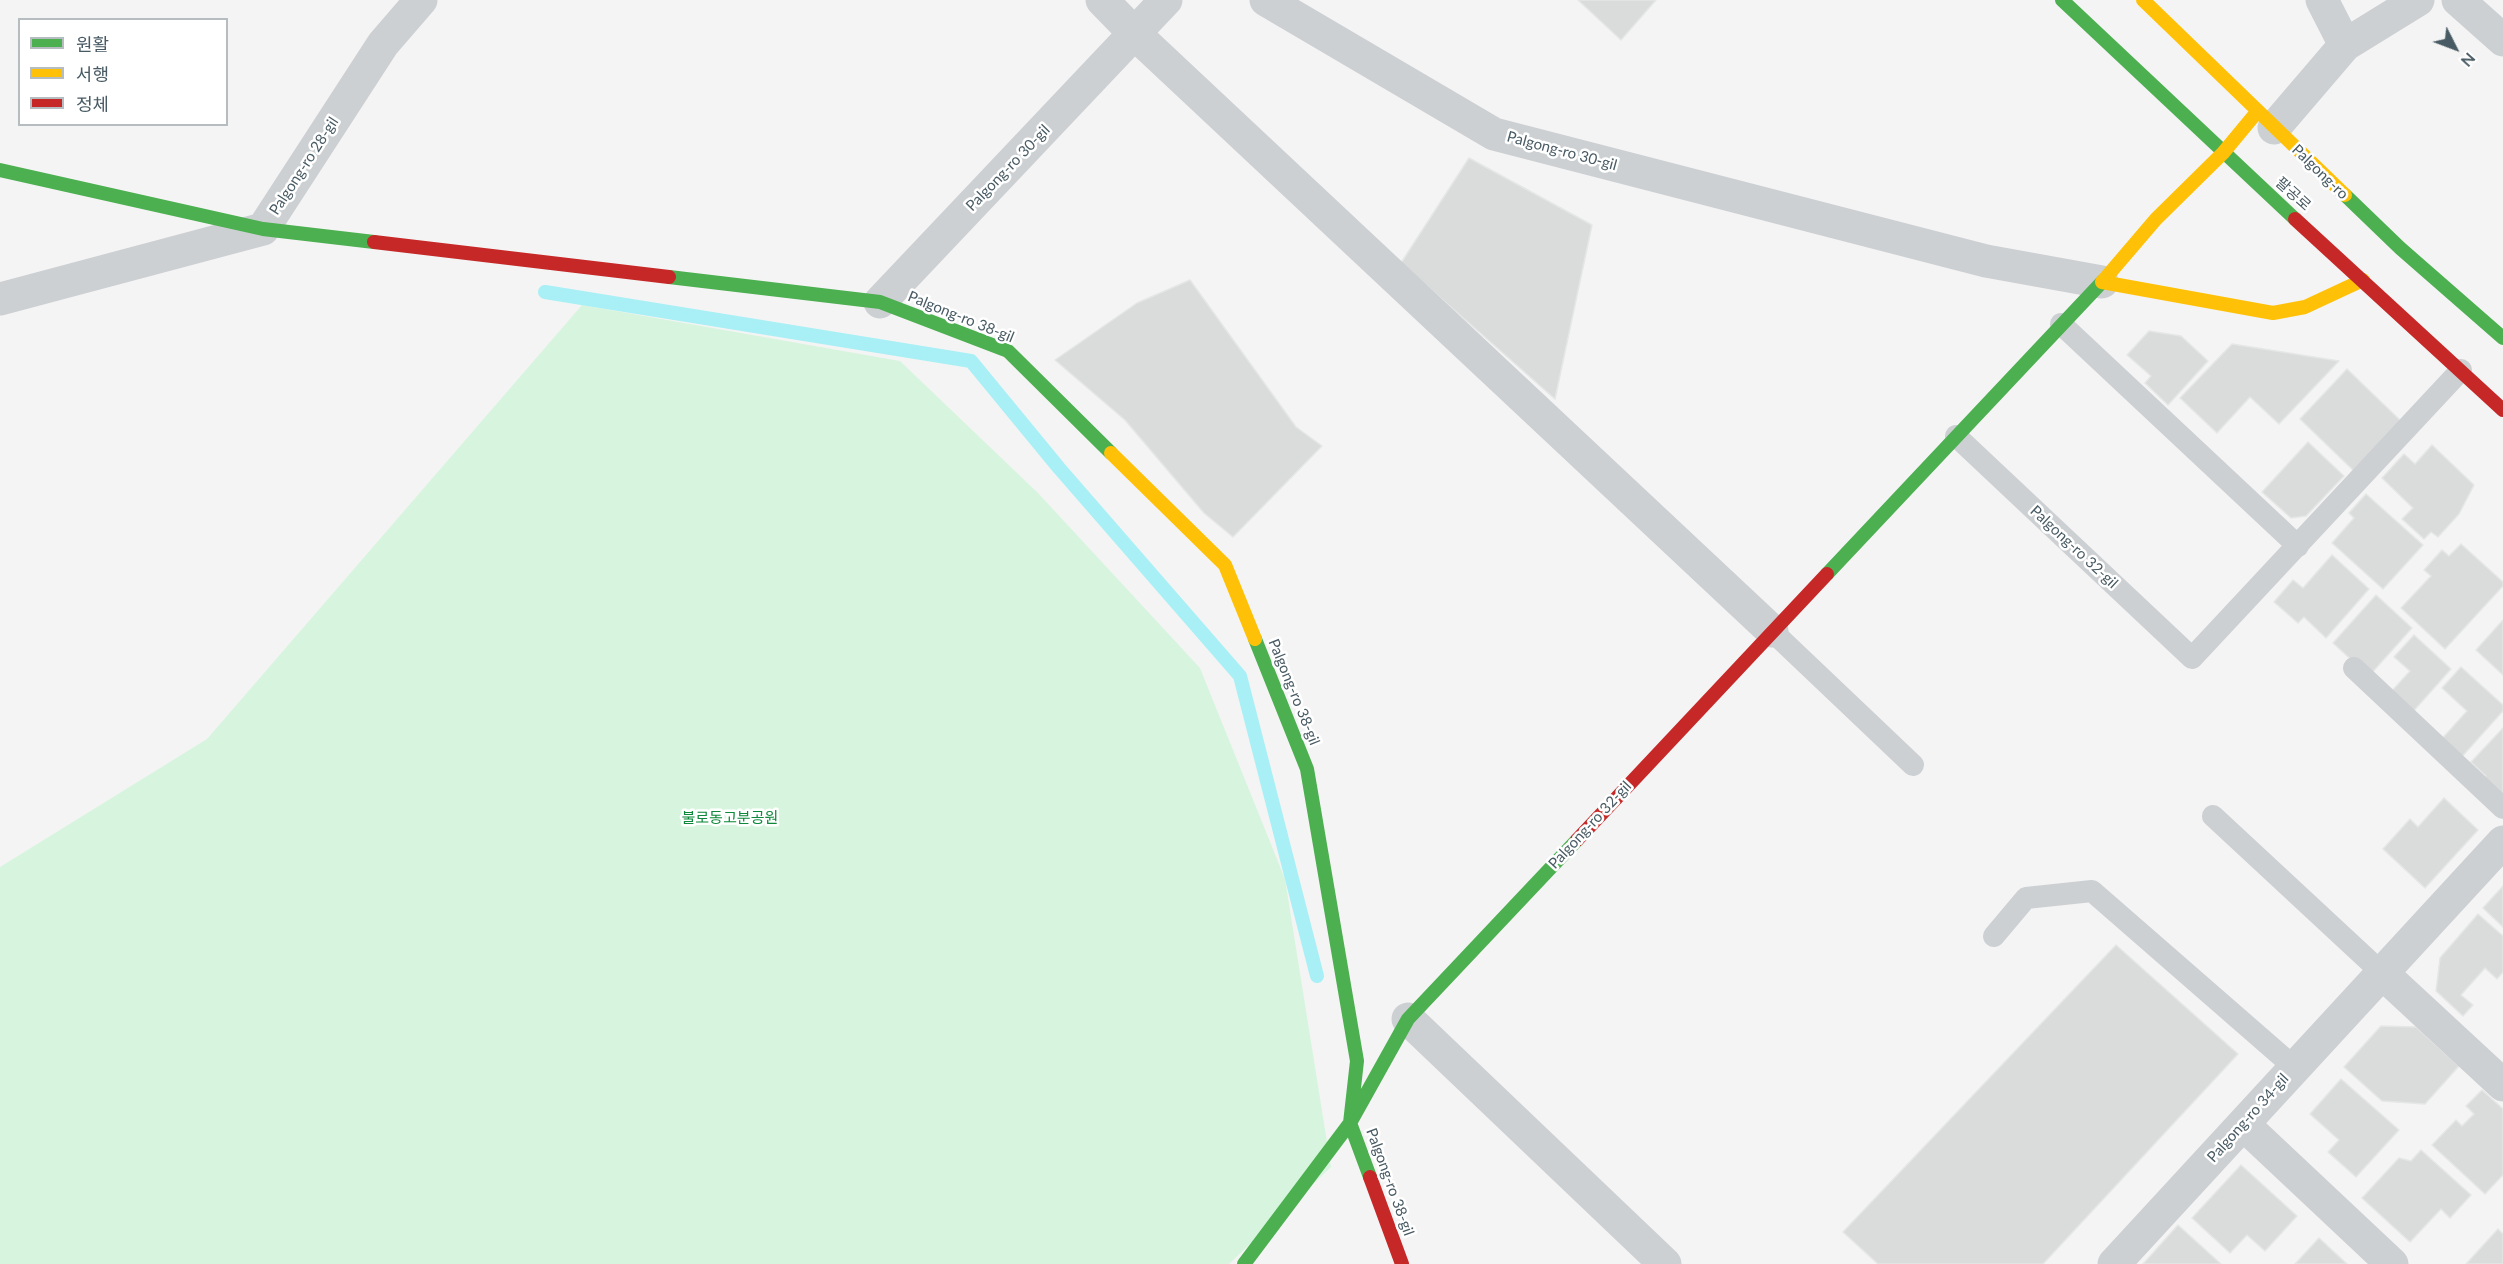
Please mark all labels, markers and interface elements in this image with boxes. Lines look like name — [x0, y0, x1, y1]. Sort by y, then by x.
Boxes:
legend — [18, 18, 228, 126]
north arrow — [2425, 18, 2485, 78]
text: 원활 — [76, 33, 109, 55]
text: N — [2458, 49, 2480, 71]
text: 서행 — [76, 63, 109, 85]
text: 정체 — [76, 93, 109, 115]
street label: Palgong-ro 28-gil — [266, 114, 342, 218]
street label: Palgong-ro 30-gil — [962, 121, 1054, 215]
street label: Palgong-ro 30-gil — [1505, 128, 1619, 174]
street label: Palgong-ro — [2288, 141, 2352, 203]
street label: 팔공로 — [2272, 173, 2314, 215]
street label: Palgong-ro 38-gil — [905, 287, 1017, 347]
street label: Palgong-ro 32-gil — [2027, 502, 2121, 592]
street label: Palgong-ro 38-gil — [1264, 636, 1324, 748]
street label: Palgong-ro 32-gil — [1545, 778, 1635, 872]
park label: 불로동고분공원 — [682, 809, 778, 827]
street label: Palgong-ro 34-gil — [2203, 1070, 2293, 1166]
street label: Palgong-ro 38-gil — [1362, 1126, 1418, 1238]

